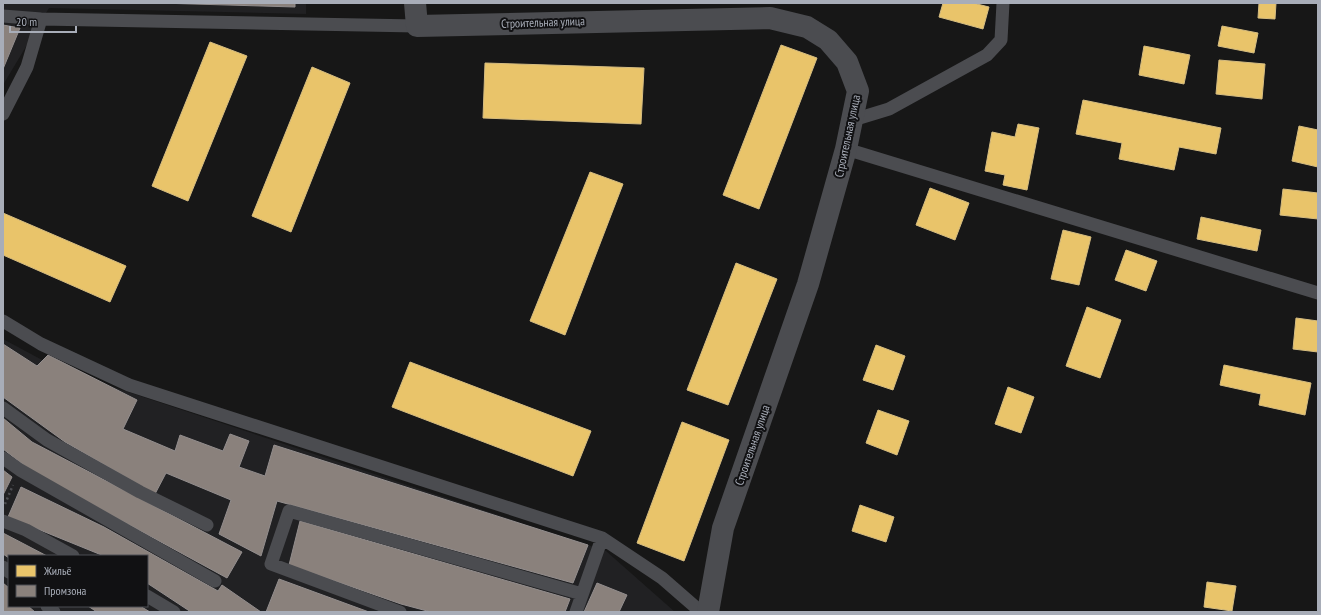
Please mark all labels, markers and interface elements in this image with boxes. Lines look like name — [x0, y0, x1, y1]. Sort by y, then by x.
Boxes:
scale bar — [10, 8, 76, 34]
street label: Строительная улица — [501, 13, 585, 31]
text: 20 m — [16, 14, 37, 29]
street label: Строительная улица — [831, 93, 863, 179]
street label: Строительная улица — [731, 403, 773, 487]
legend — [8, 555, 148, 607]
text: Жильё — [43, 563, 71, 578]
text: Промзона — [44, 583, 87, 598]

